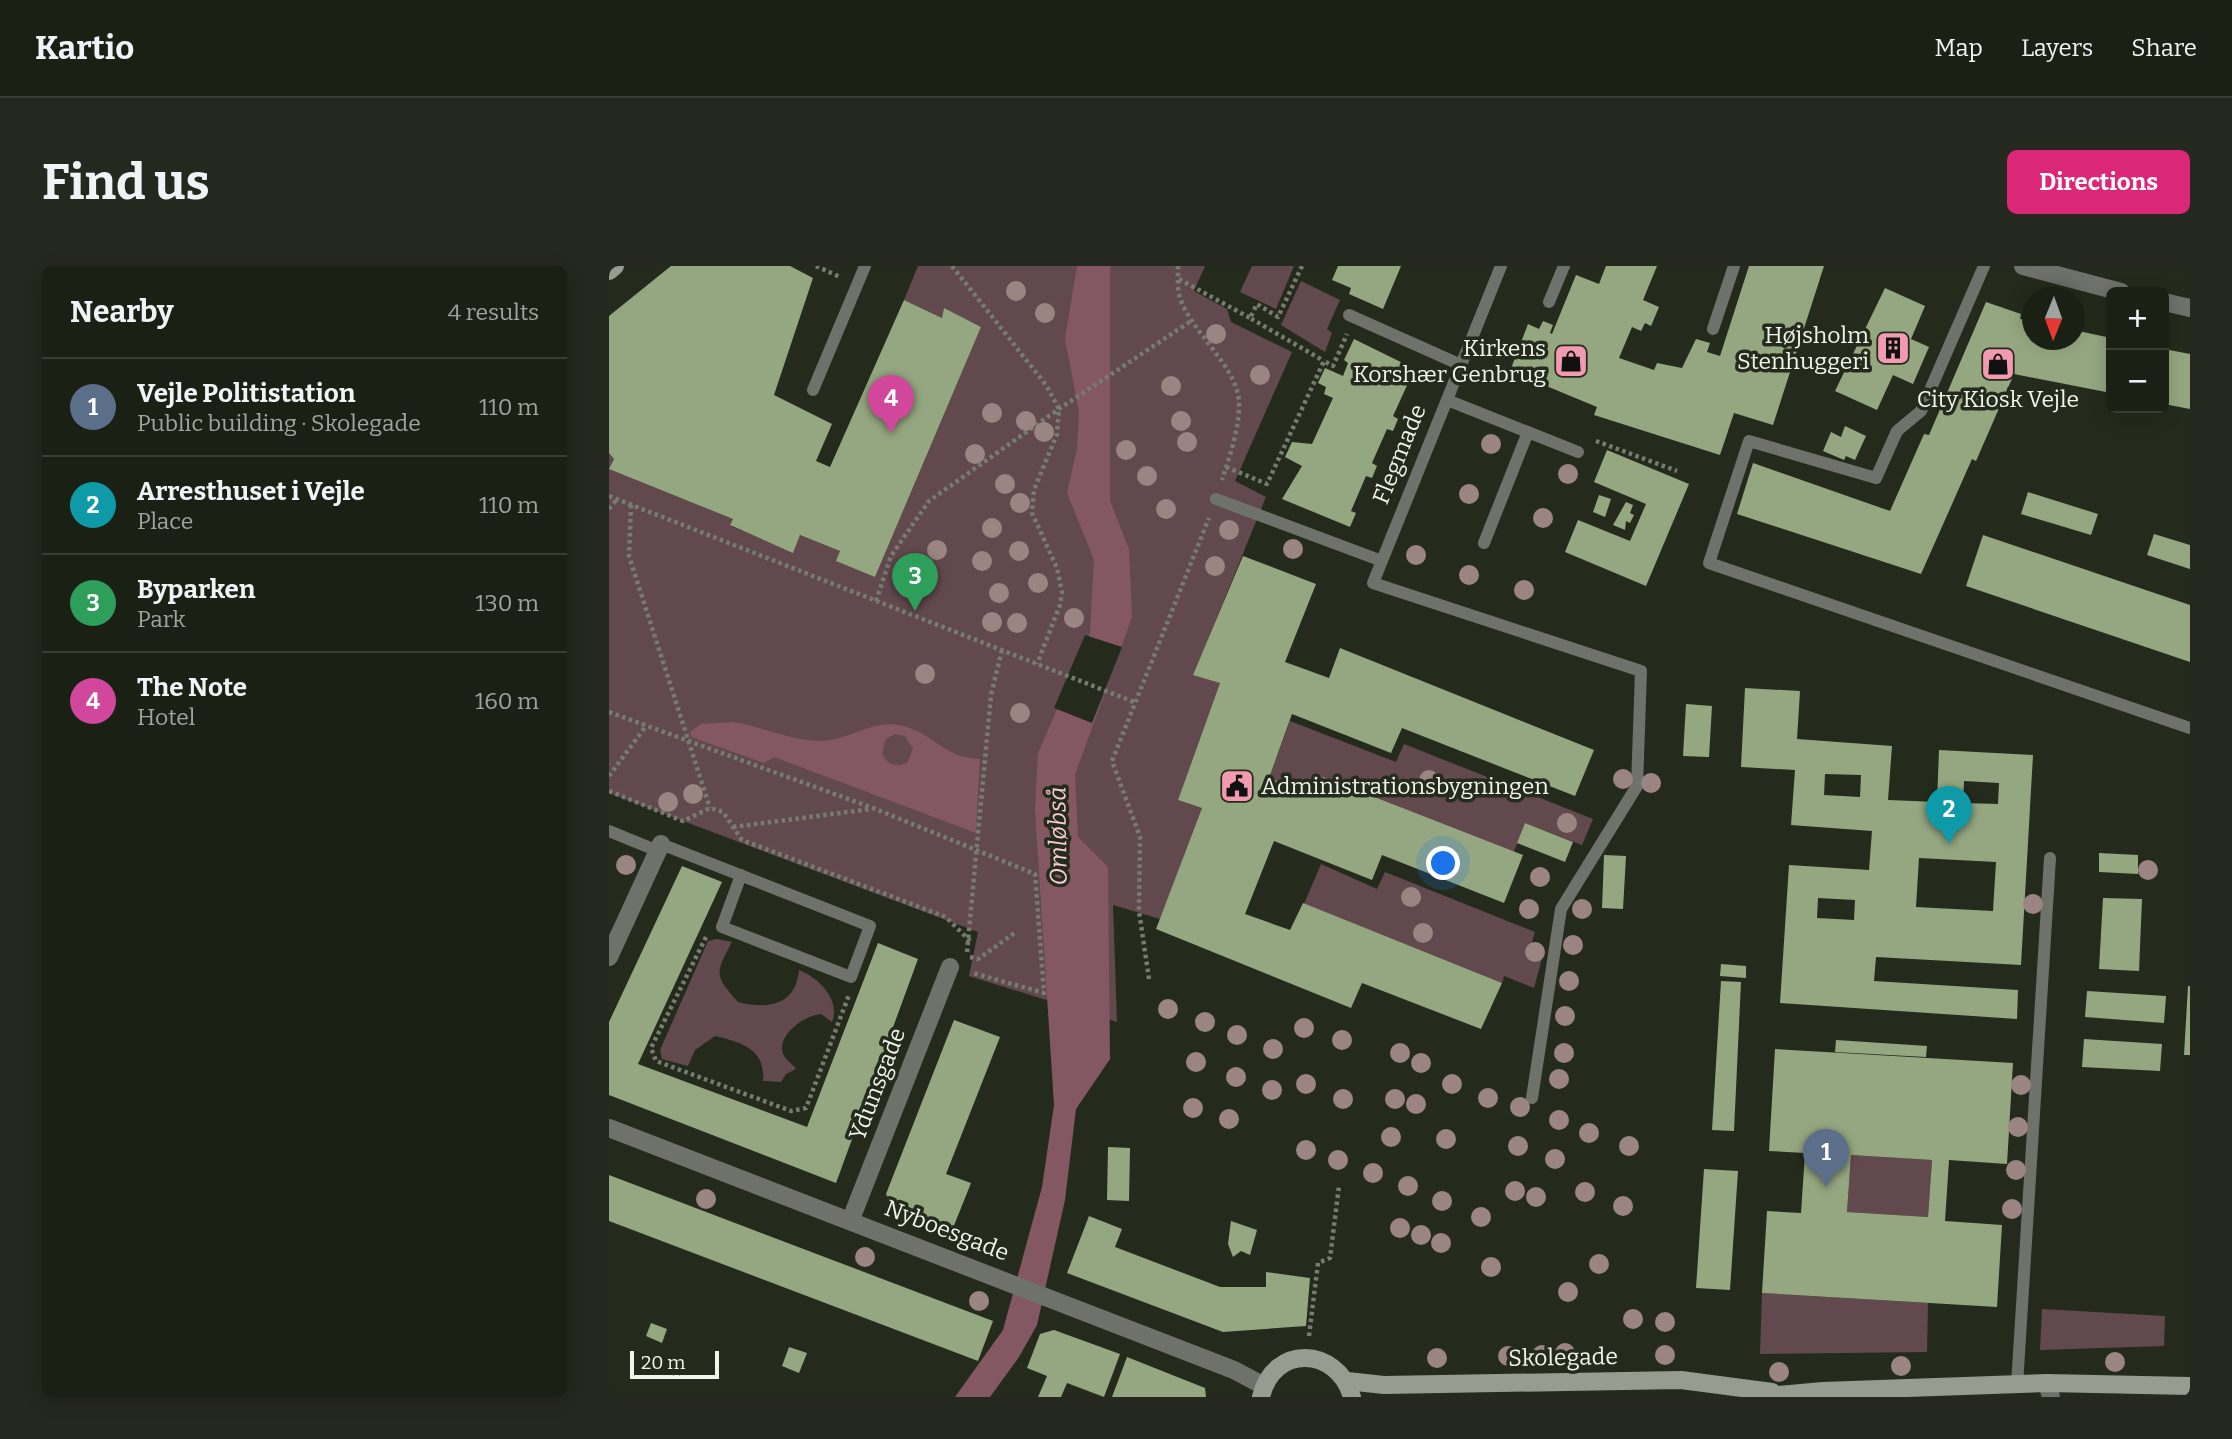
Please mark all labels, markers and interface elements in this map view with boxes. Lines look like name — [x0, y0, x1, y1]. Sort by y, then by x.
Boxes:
text: Kartio — [35, 28, 134, 68]
text: Map — [1935, 34, 1983, 62]
text: Layers — [2021, 34, 2093, 62]
text: Share — [2131, 34, 2197, 62]
button: Directions — [2007, 150, 2190, 214]
text: Find us — [42, 153, 210, 212]
north arrow — [2022, 287, 2085, 350]
map controls — [2106, 287, 2169, 413]
button: + — [2106, 287, 2169, 350]
text: Nearby — [70, 294, 174, 330]
text: 4 results — [448, 298, 539, 326]
place label: Højsholm Stenhuggeri — [1737, 321, 1869, 375]
building icon: Højsholm Stenhuggeri — [1874, 329, 1912, 367]
place label: Kirkens Korshær Genbrug — [1353, 334, 1546, 388]
shop icon: Kirkens Korshær Genbrug — [1552, 342, 1590, 380]
shop icon: City Kiosk Vejle — [1979, 345, 2017, 383]
button: − — [2106, 350, 2169, 413]
pin: 4 — [868, 375, 914, 433]
text: Vejle Politistation — [137, 378, 356, 409]
place label: City Kiosk Vejle — [1917, 385, 2079, 413]
text: 1 — [88, 393, 98, 421]
text: 110 m — [479, 393, 539, 421]
street label: Flegmade — [1366, 400, 1432, 508]
text: Public building · Skolegade — [137, 409, 421, 437]
text: Arresthuset i Vejle — [137, 476, 365, 507]
text: 2 — [87, 491, 99, 519]
text: 110 m — [479, 491, 539, 519]
text: Place — [137, 507, 193, 535]
pin: 3 — [892, 553, 938, 611]
text: Byparken — [137, 574, 255, 605]
text: 3 — [86, 589, 100, 617]
text: 130 m — [475, 589, 539, 617]
text: Park — [137, 605, 186, 633]
text: The Note — [137, 672, 247, 703]
text: 4 — [86, 687, 100, 715]
text: 160 m — [475, 687, 539, 715]
text: Hotel — [137, 703, 195, 731]
public building icon: Administrationsbygningen — [1218, 767, 1256, 805]
place label: Administrationsbygningen — [1261, 772, 1549, 800]
water label: Omløbså — [1043, 786, 1073, 886]
pin: 2 — [1926, 786, 1972, 844]
your location — [1426, 846, 1460, 880]
street label: Ydunsgade — [843, 1024, 911, 1144]
pin: 1 — [1803, 1129, 1849, 1187]
street label: Nyboesgade — [881, 1193, 1013, 1267]
street label: Skolegade — [1508, 1342, 1618, 1372]
scale bar — [630, 1348, 719, 1380]
text: 20 m — [641, 1351, 685, 1374]

